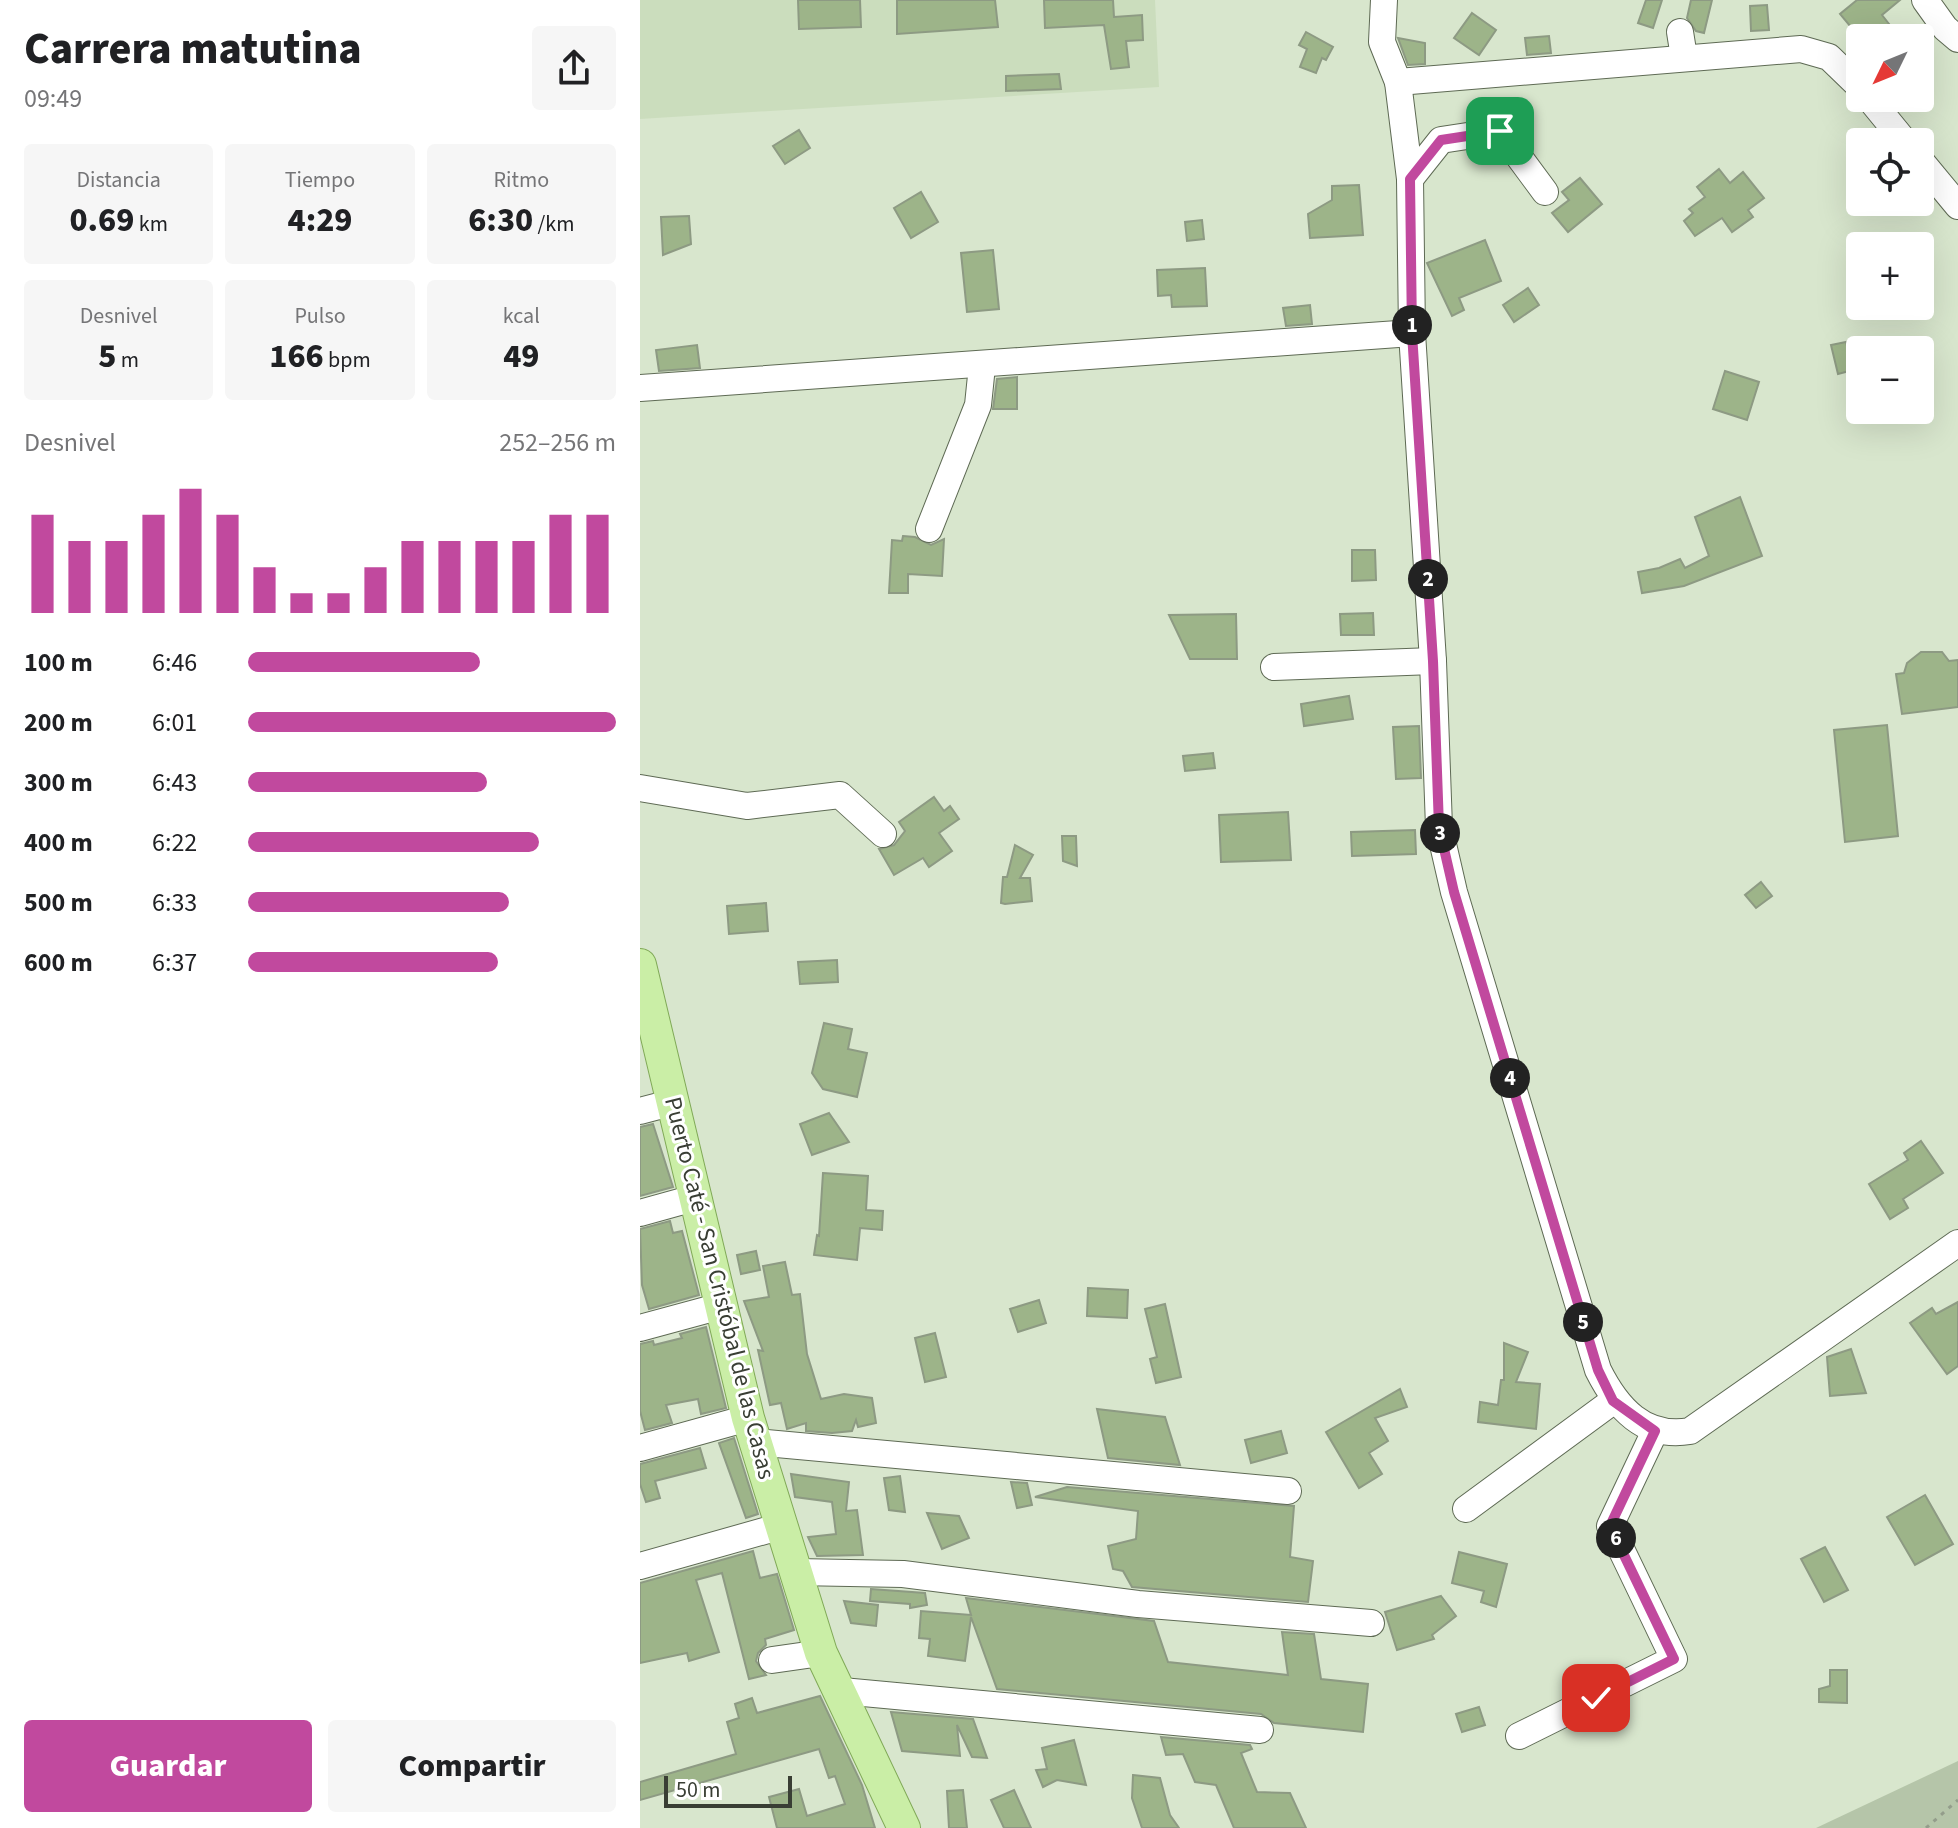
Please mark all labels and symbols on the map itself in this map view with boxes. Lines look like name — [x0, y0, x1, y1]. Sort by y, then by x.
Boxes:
north arrow — [1846, 24, 1934, 112]
pin — [1466, 97, 1534, 165]
pin: 1 — [1392, 305, 1432, 345]
pin: 2 — [1408, 559, 1448, 599]
pin: 3 — [1420, 813, 1460, 853]
pin: 4 — [1490, 1058, 1530, 1098]
street label: Puerto Caté - San Cristóbal de las Casas — [655, 1093, 784, 1483]
pin: 5 — [1563, 1302, 1603, 1342]
pin: 6 — [1596, 1518, 1636, 1558]
pin — [1562, 1664, 1630, 1732]
scale bar — [664, 1772, 792, 1808]

